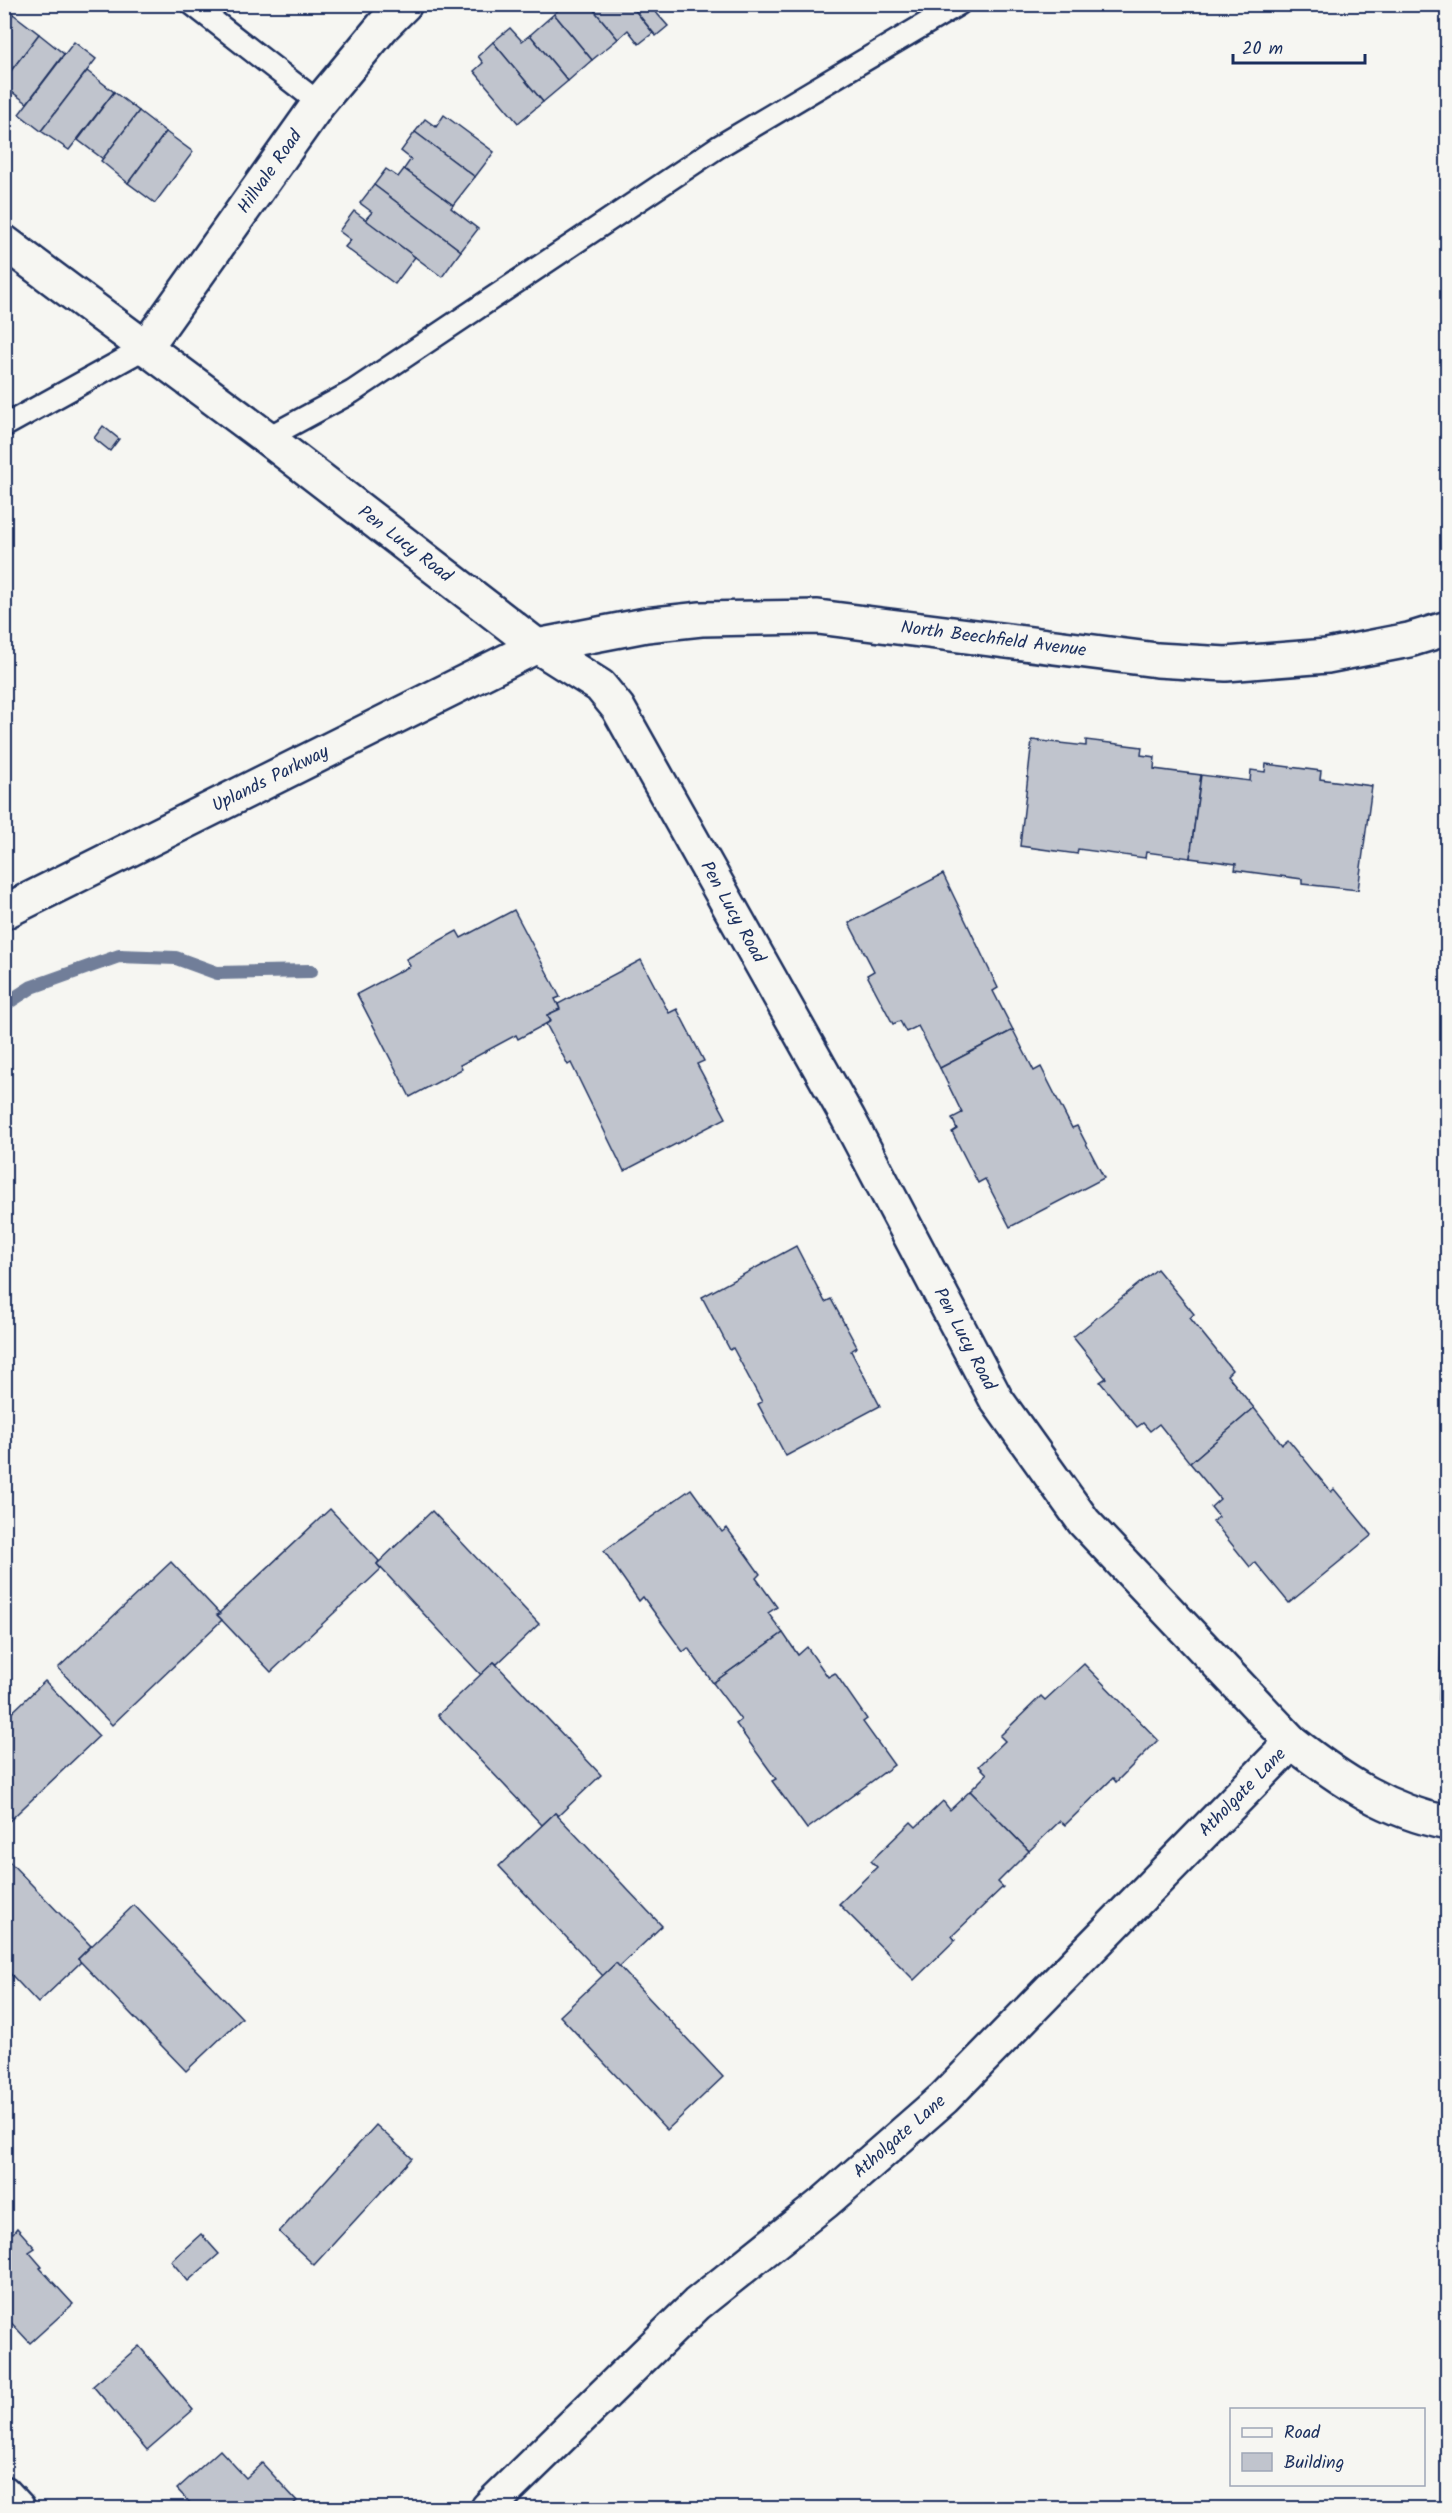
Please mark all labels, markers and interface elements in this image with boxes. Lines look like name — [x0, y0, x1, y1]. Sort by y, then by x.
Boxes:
scale bar — [1233, 27, 1365, 65]
text: 20 m — [1242, 35, 1283, 64]
street label: Hillvale Road — [230, 123, 311, 220]
street label: Pen Lucy Road — [351, 498, 459, 591]
street label: North Beechfield Avenue — [899, 613, 1088, 665]
street label: Uplands Parkway — [207, 737, 335, 820]
street label: Pen Lucy Road — [692, 856, 773, 969]
street label: Pen Lucy Road — [925, 1282, 1004, 1397]
street label: Atholgate Lane — [1192, 1741, 1293, 1844]
street label: Atholgate Lane — [847, 2088, 953, 2186]
legend — [1230, 2408, 1425, 2486]
text: Road — [1284, 2419, 1321, 2448]
text: Building — [1284, 2449, 1344, 2478]

